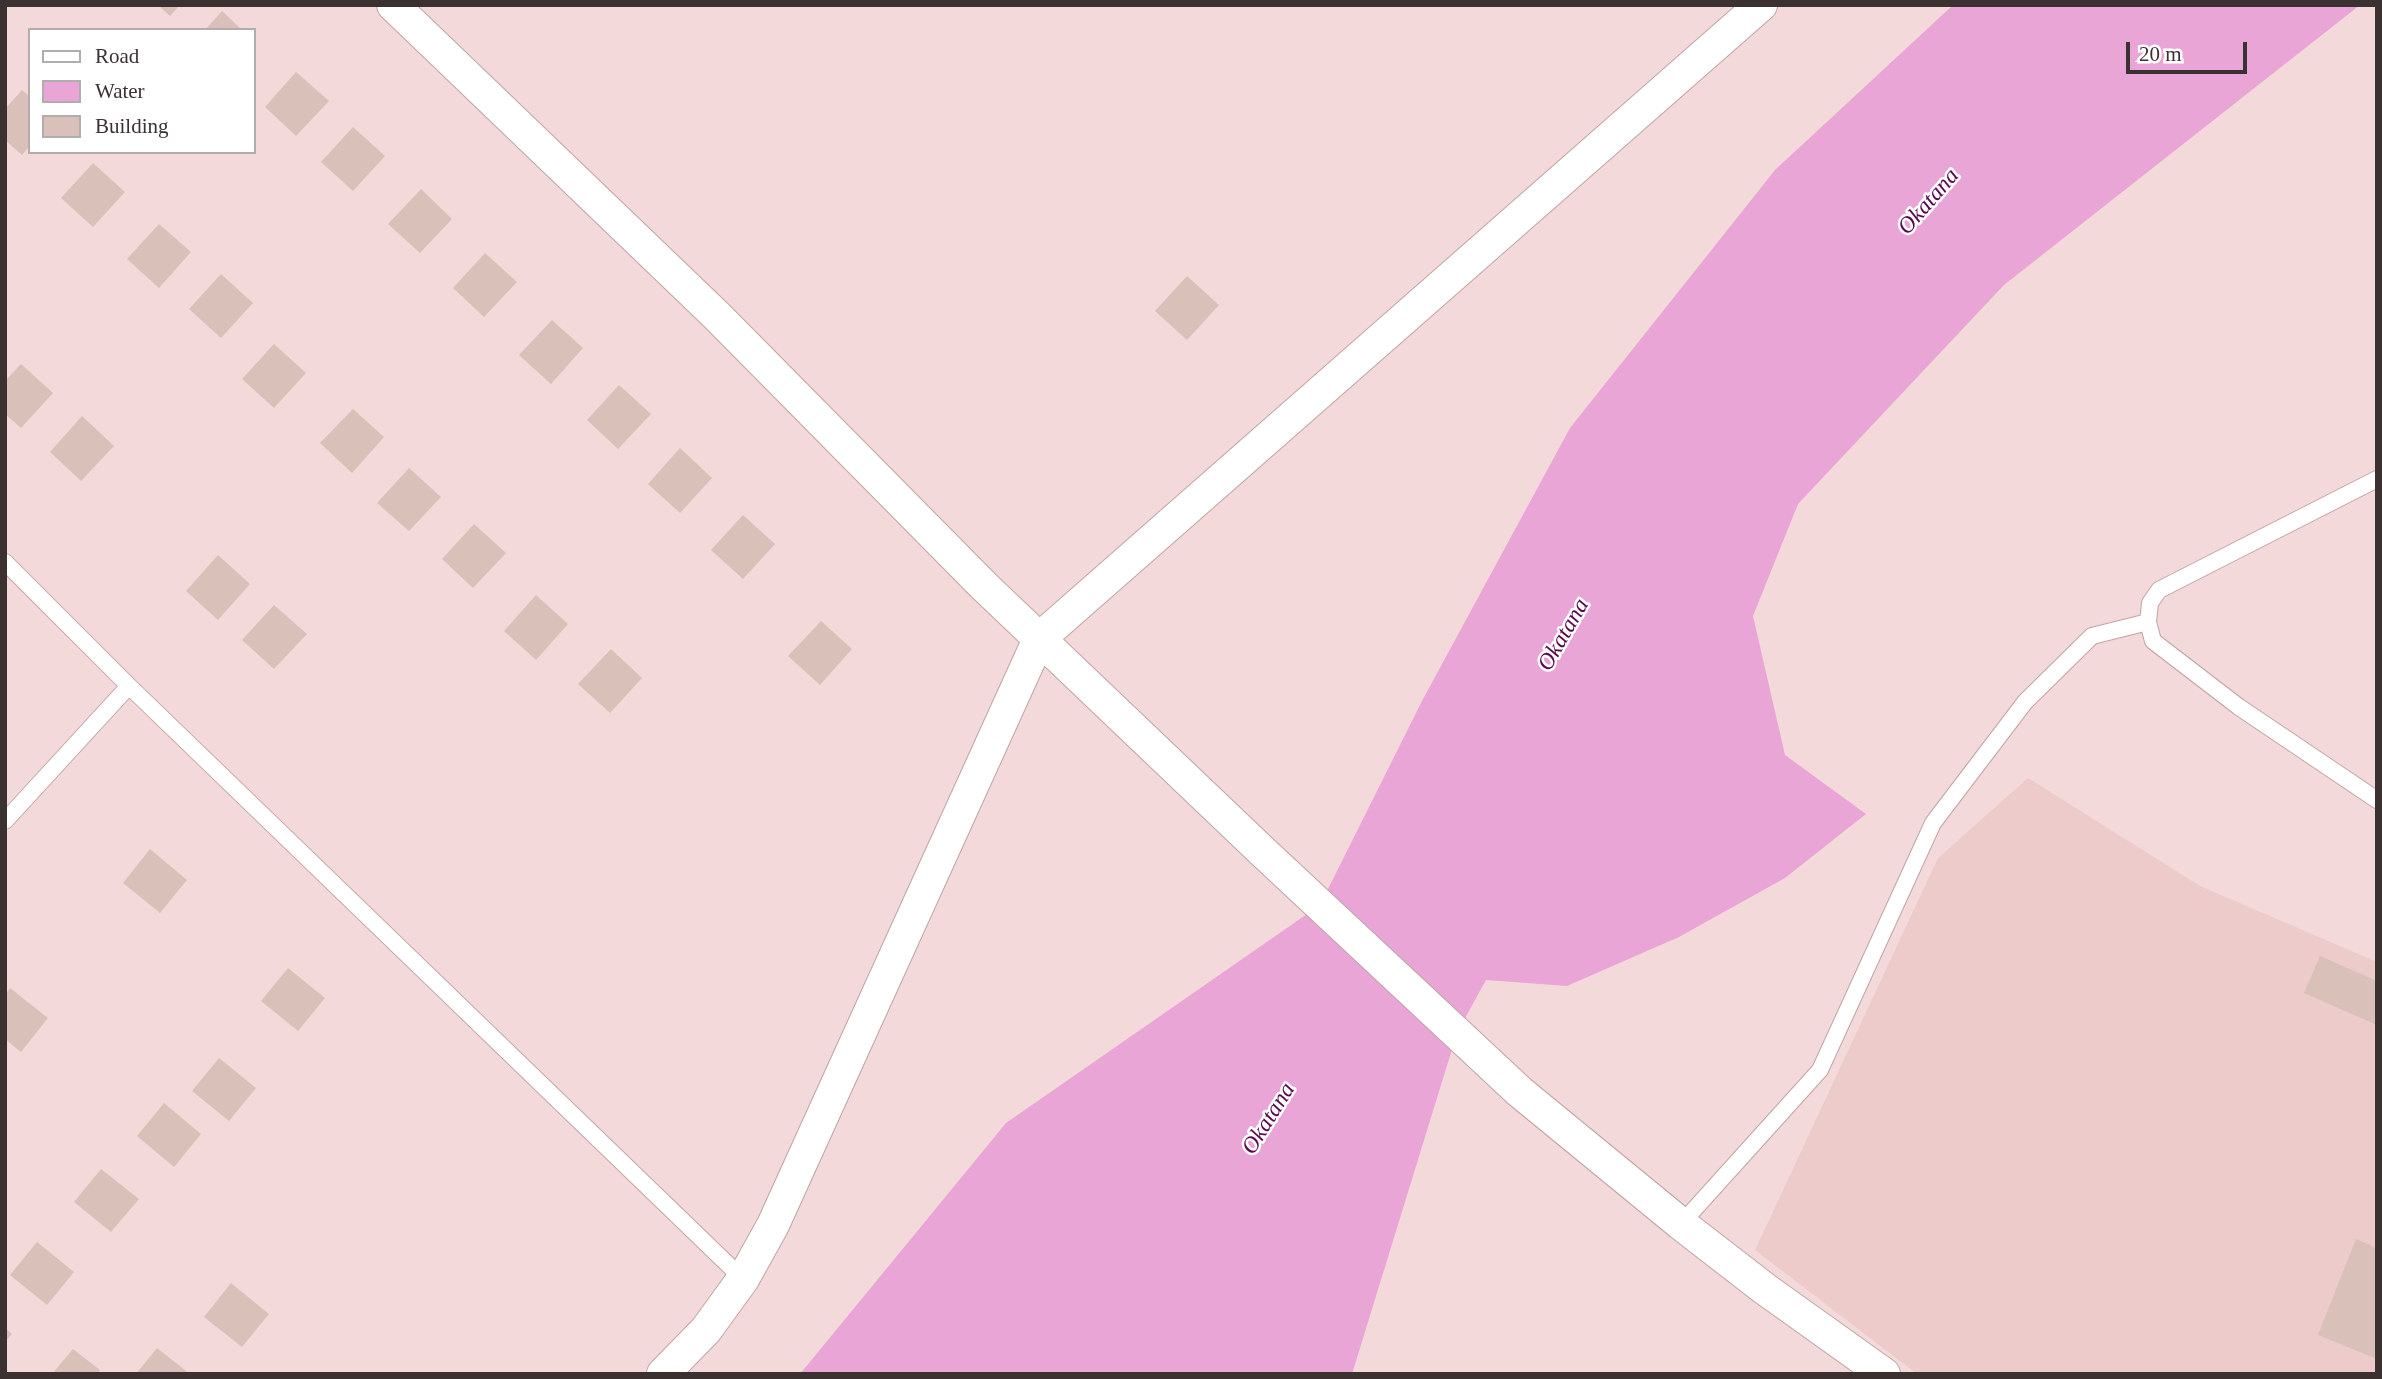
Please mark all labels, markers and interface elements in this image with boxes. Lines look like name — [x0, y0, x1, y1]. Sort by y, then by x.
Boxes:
legend — [28, 28, 256, 154]
scale bar — [2130, 28, 2251, 72]
text: 20 m — [2139, 42, 2182, 66]
text: Road — [95, 44, 139, 68]
text: Water — [95, 79, 145, 103]
text: Building — [95, 114, 169, 138]
water label: Okatana — [1893, 163, 1965, 241]
water label: Okatana — [1532, 594, 1596, 676]
water label: Okatana — [1236, 1078, 1302, 1160]

